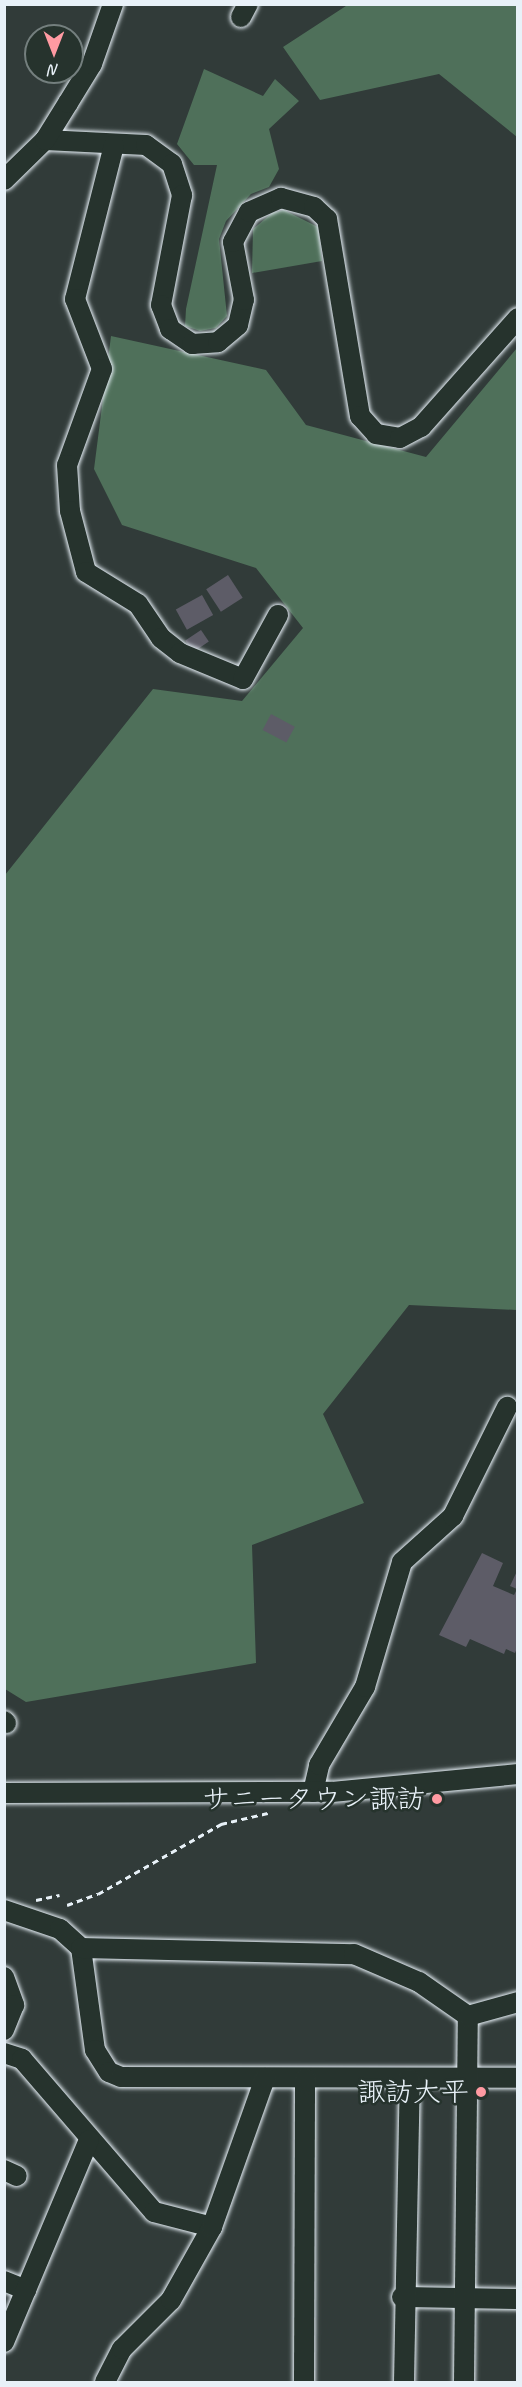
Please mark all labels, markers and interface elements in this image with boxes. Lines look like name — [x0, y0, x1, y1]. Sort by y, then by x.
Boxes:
north arrow — [24, 24, 84, 84]
text: N — [49, 60, 59, 80]
place label: サニータウン諏訪 — [202, 1782, 425, 1816]
marker: サニータウン諏訪 — [430, 1792, 444, 1806]
place label: 諏訪大平 — [357, 2075, 469, 2109]
marker: 諏訪大平 — [474, 2085, 488, 2099]

